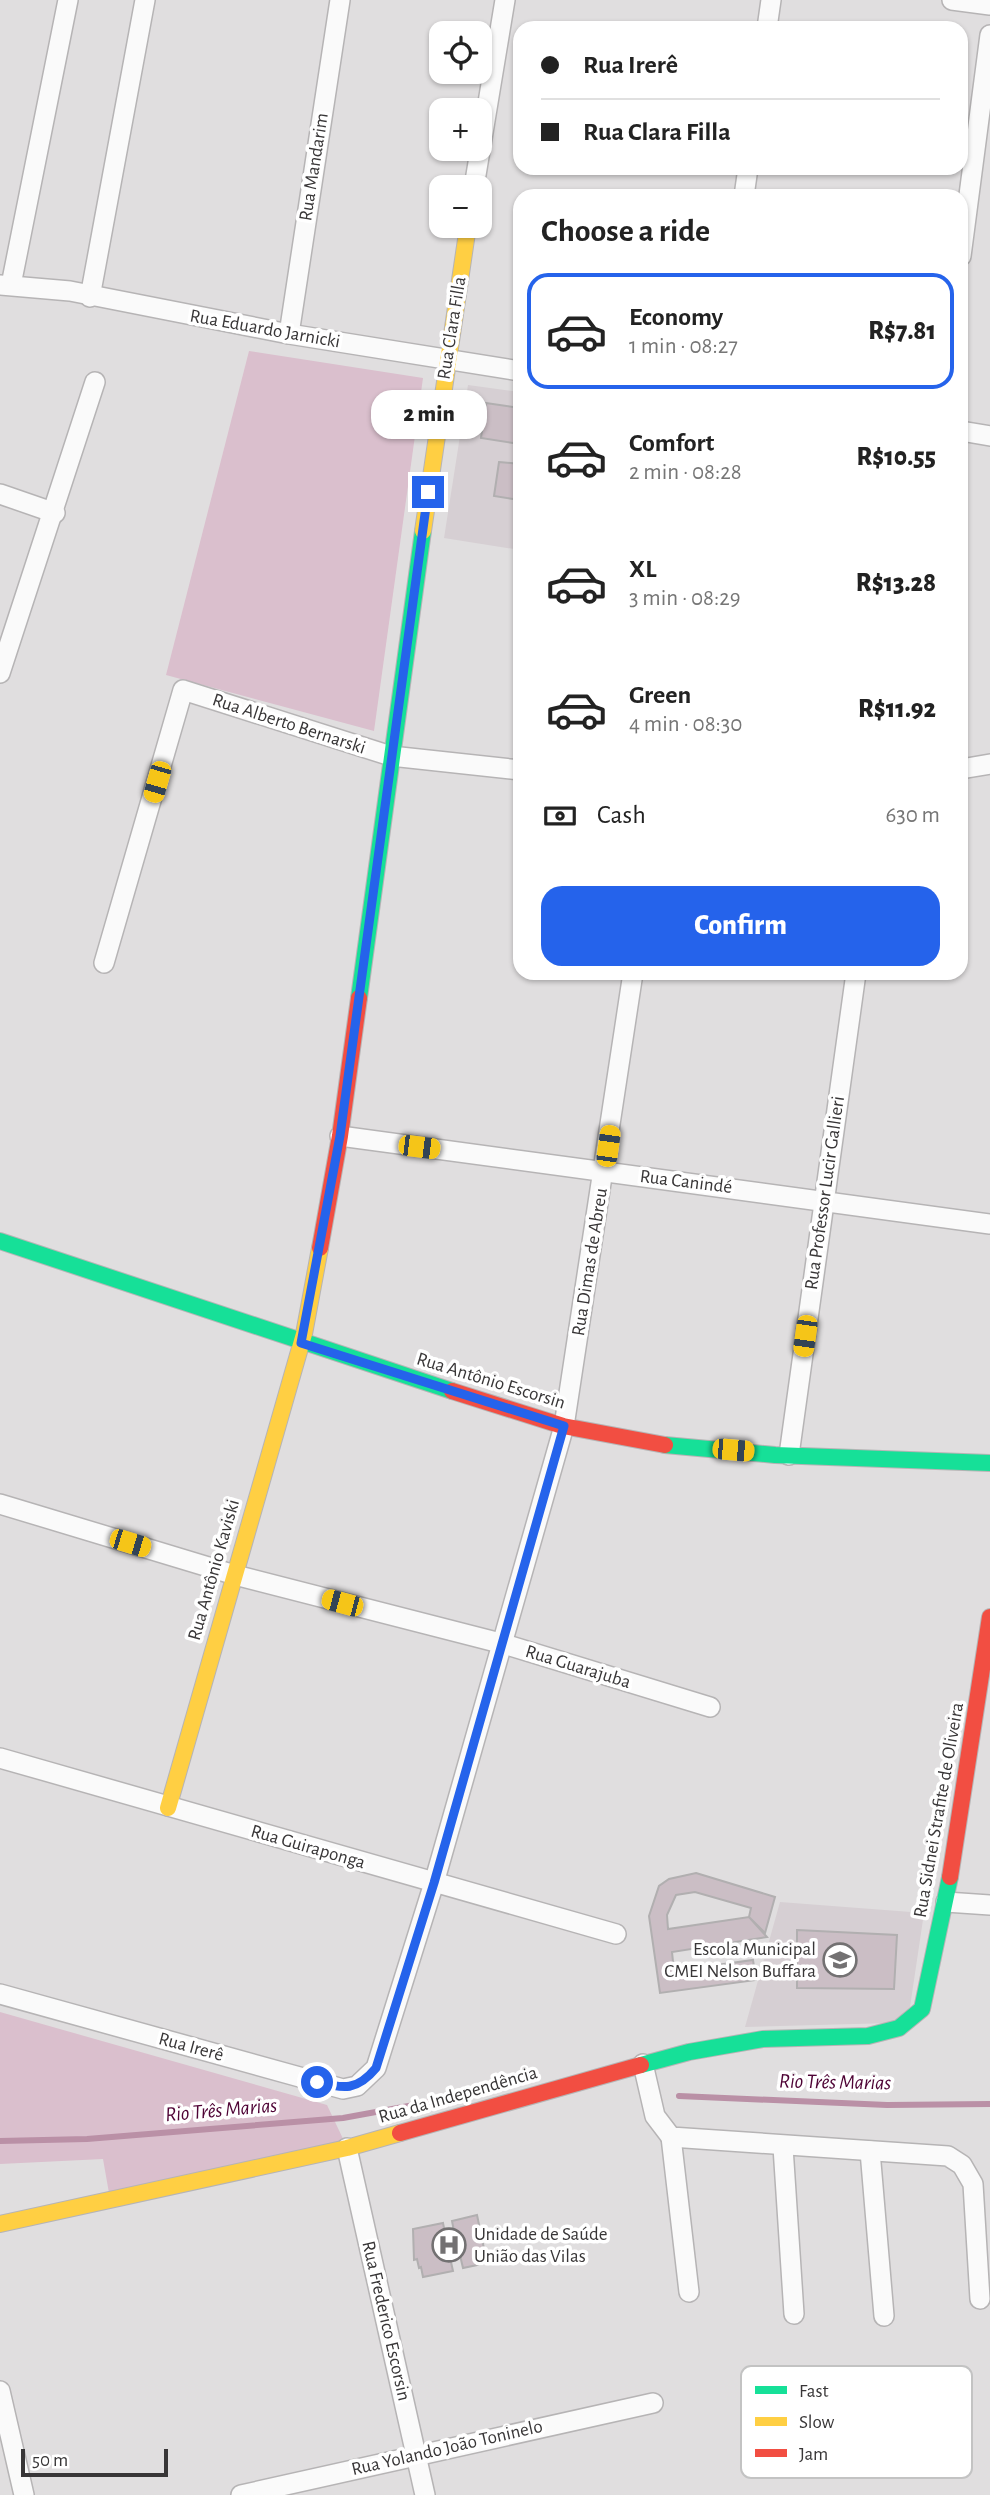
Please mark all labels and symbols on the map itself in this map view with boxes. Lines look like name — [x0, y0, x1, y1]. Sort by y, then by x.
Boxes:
street label: Rua Mandarim — [296, 112, 332, 222]
street label: Rua Clara Filla — [434, 275, 470, 381]
street label: Rua Eduardo Jarnicki — [188, 306, 342, 352]
callout: 2 min — [370, 391, 486, 440]
route end — [412, 476, 444, 508]
street label: Rua Alberto Bernarski — [210, 690, 368, 758]
car — [142, 759, 173, 805]
street label: Rua Professor Lucir Gallieri — [802, 1095, 848, 1291]
car — [595, 1124, 622, 1168]
car — [397, 1134, 442, 1160]
street label: Rua Canindé — [639, 1167, 733, 1197]
street label: Rua Dimas de Abreu — [569, 1186, 611, 1337]
car — [792, 1314, 819, 1358]
street label: Rua Antônio Escorsin — [414, 1349, 568, 1413]
car — [712, 1438, 755, 1462]
street label: Rua Antônio Kaviski — [185, 1497, 243, 1643]
car — [107, 1527, 154, 1559]
car — [319, 1587, 366, 1619]
street label: Rua Guarajuba — [523, 1642, 633, 1692]
street label: Rua Sidnei Strafite de Oliveira — [911, 1701, 967, 1919]
street label: Rua Guiraponga — [249, 1822, 368, 1872]
place label: Escola Municipal CMEI Nelson Buffara — [664, 1940, 816, 1981]
school or university icon: Escola Municipal CMEI Nelson Buffara — [821, 1941, 859, 1979]
street label: Rua Irerê — [156, 2029, 226, 2065]
street label: Rua da Independência — [376, 2063, 540, 2127]
route start — [301, 2066, 333, 2098]
water label: Rio Três Marias — [779, 2071, 892, 2093]
water label: Rio Três Marias — [164, 2095, 278, 2125]
place label: Unidade de Saúde União das Vilas — [474, 2225, 608, 2266]
hospital icon: Unidade de Saúde União das Vilas — [430, 2226, 468, 2264]
street label: Rua Frederico Escorsin — [358, 2239, 414, 2403]
legend — [741, 2366, 972, 2478]
text: Fast — [799, 2382, 829, 2401]
text: Slow — [799, 2413, 835, 2432]
street label: Rua Yolando João Toninelo — [350, 2417, 544, 2479]
text: Jam — [799, 2445, 828, 2464]
scale bar — [21, 2446, 168, 2478]

